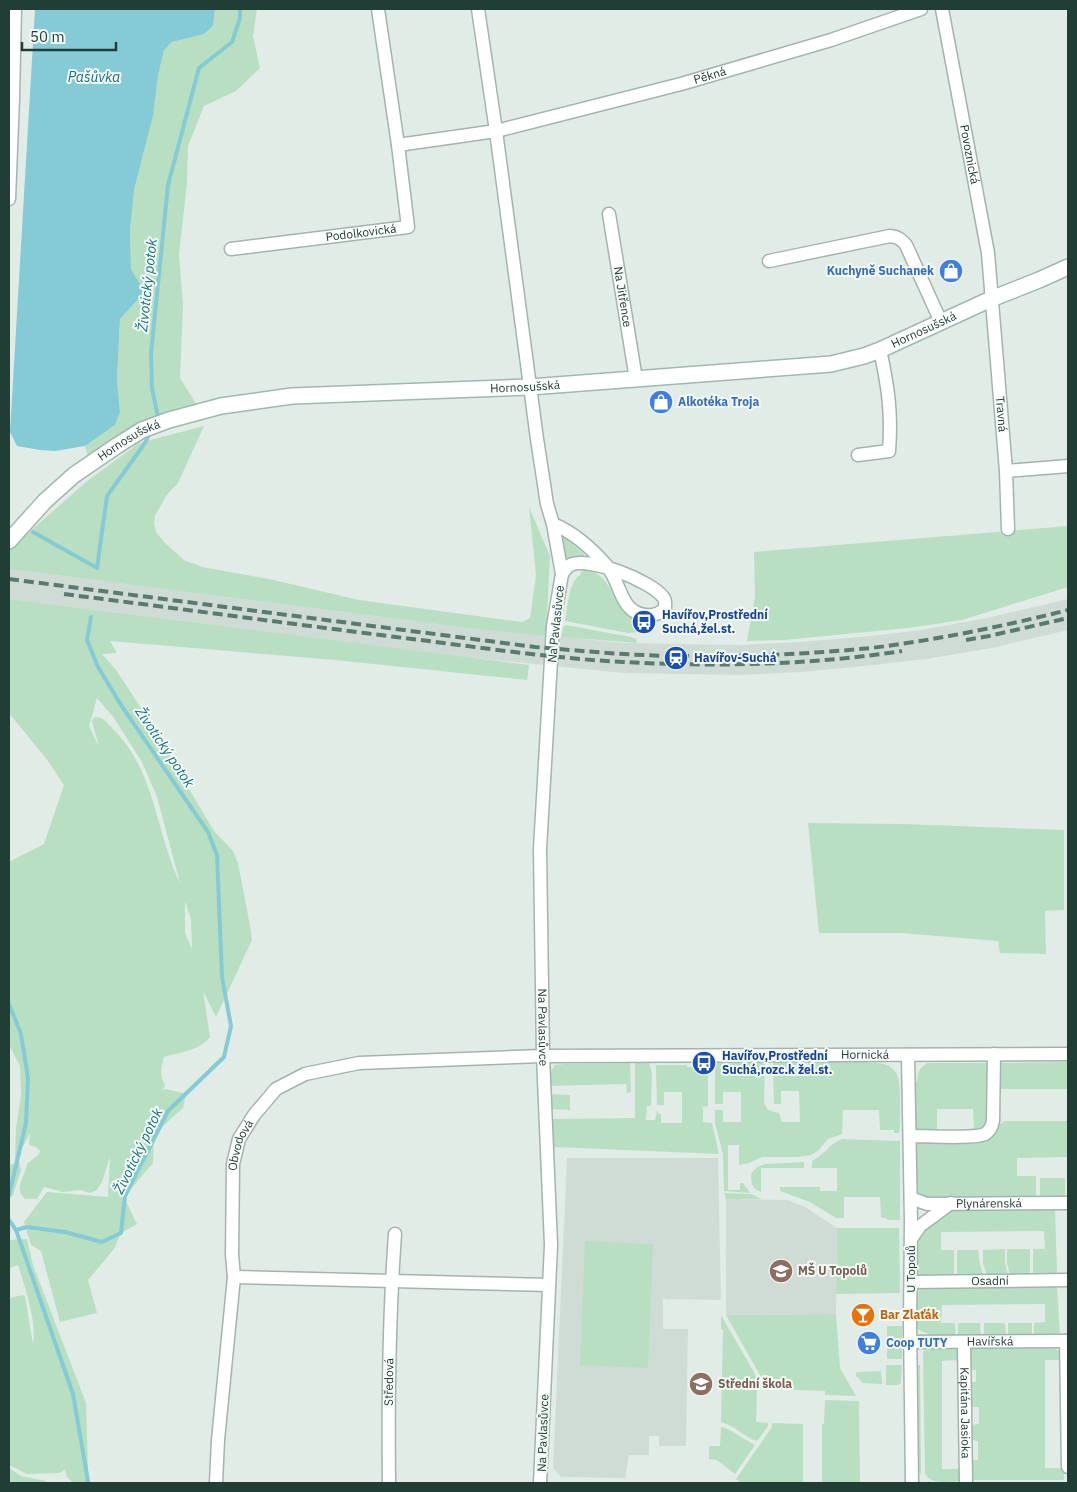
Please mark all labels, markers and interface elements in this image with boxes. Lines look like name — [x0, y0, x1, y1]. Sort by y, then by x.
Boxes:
scale bar — [22, 20, 116, 52]
text: 50 m — [30, 27, 65, 46]
street label: Pěkná — [692, 63, 728, 87]
water label: Pašůvka — [68, 68, 120, 86]
street label: Povoznická — [957, 123, 983, 186]
street label: Podolkovická — [325, 220, 398, 244]
water label: Životický potok — [132, 237, 161, 333]
shop icon: Kuchyně Suchanek — [938, 258, 964, 284]
place label: Kuchyně Suchanek — [827, 263, 934, 278]
street label: Na Jitřence — [611, 265, 635, 329]
street label: Hornosušská — [889, 308, 959, 351]
street label: Hornosušská — [490, 377, 561, 396]
shop icon: Alkotéka Troja — [648, 389, 674, 415]
place label: Alkotéka Troja — [678, 394, 759, 409]
street label: Travná — [993, 395, 1011, 433]
street label: Hornosušská — [94, 416, 163, 464]
street label: Na Pavlasůvce — [544, 584, 567, 663]
place label: Havířov,Prostřední Suchá,žel.st. — [662, 607, 768, 636]
bus stop icon: Havířov,Prostřední Suchá,žel.st. — [631, 609, 657, 635]
station icon: Havířov-Suchá — [663, 645, 689, 671]
place label: Havířov-Suchá — [694, 650, 777, 665]
water label: Životický potok — [131, 702, 200, 791]
street label: Na Pavlasůvce — [535, 988, 551, 1067]
street label: Hornická — [841, 1047, 890, 1062]
place label: Havířov,Prostřední Suchá,rozc.k žel.st. — [722, 1048, 832, 1077]
bus stop icon: Havířov,Prostřední Suchá,rozc.k žel.st. — [691, 1050, 717, 1076]
water label: Životický potok — [108, 1104, 167, 1198]
street label: Obvodová — [225, 1116, 256, 1171]
street label: Plynárenská — [956, 1195, 1023, 1211]
street label: U Topolů — [903, 1245, 918, 1293]
school or university icon: MŠ U Topolů — [768, 1258, 794, 1284]
place label: MŠ U Topolů — [798, 1262, 867, 1278]
street label: Osadní — [971, 1273, 1009, 1288]
bar icon: Bar Zlaťák — [850, 1302, 876, 1328]
place label: Bar Zlaťák — [880, 1307, 939, 1322]
supermarket icon: Coop TUTY — [856, 1330, 882, 1356]
street label: Havířská — [967, 1333, 1014, 1349]
place label: Coop TUTY — [886, 1335, 948, 1350]
street label: Středová — [381, 1357, 396, 1406]
street label: Kapitána Jasioka — [957, 1367, 974, 1459]
school or university icon: Střední škola — [688, 1371, 714, 1397]
place label: Střední škola — [718, 1376, 792, 1391]
street label: Na Pavlasůvce — [534, 1393, 551, 1472]

